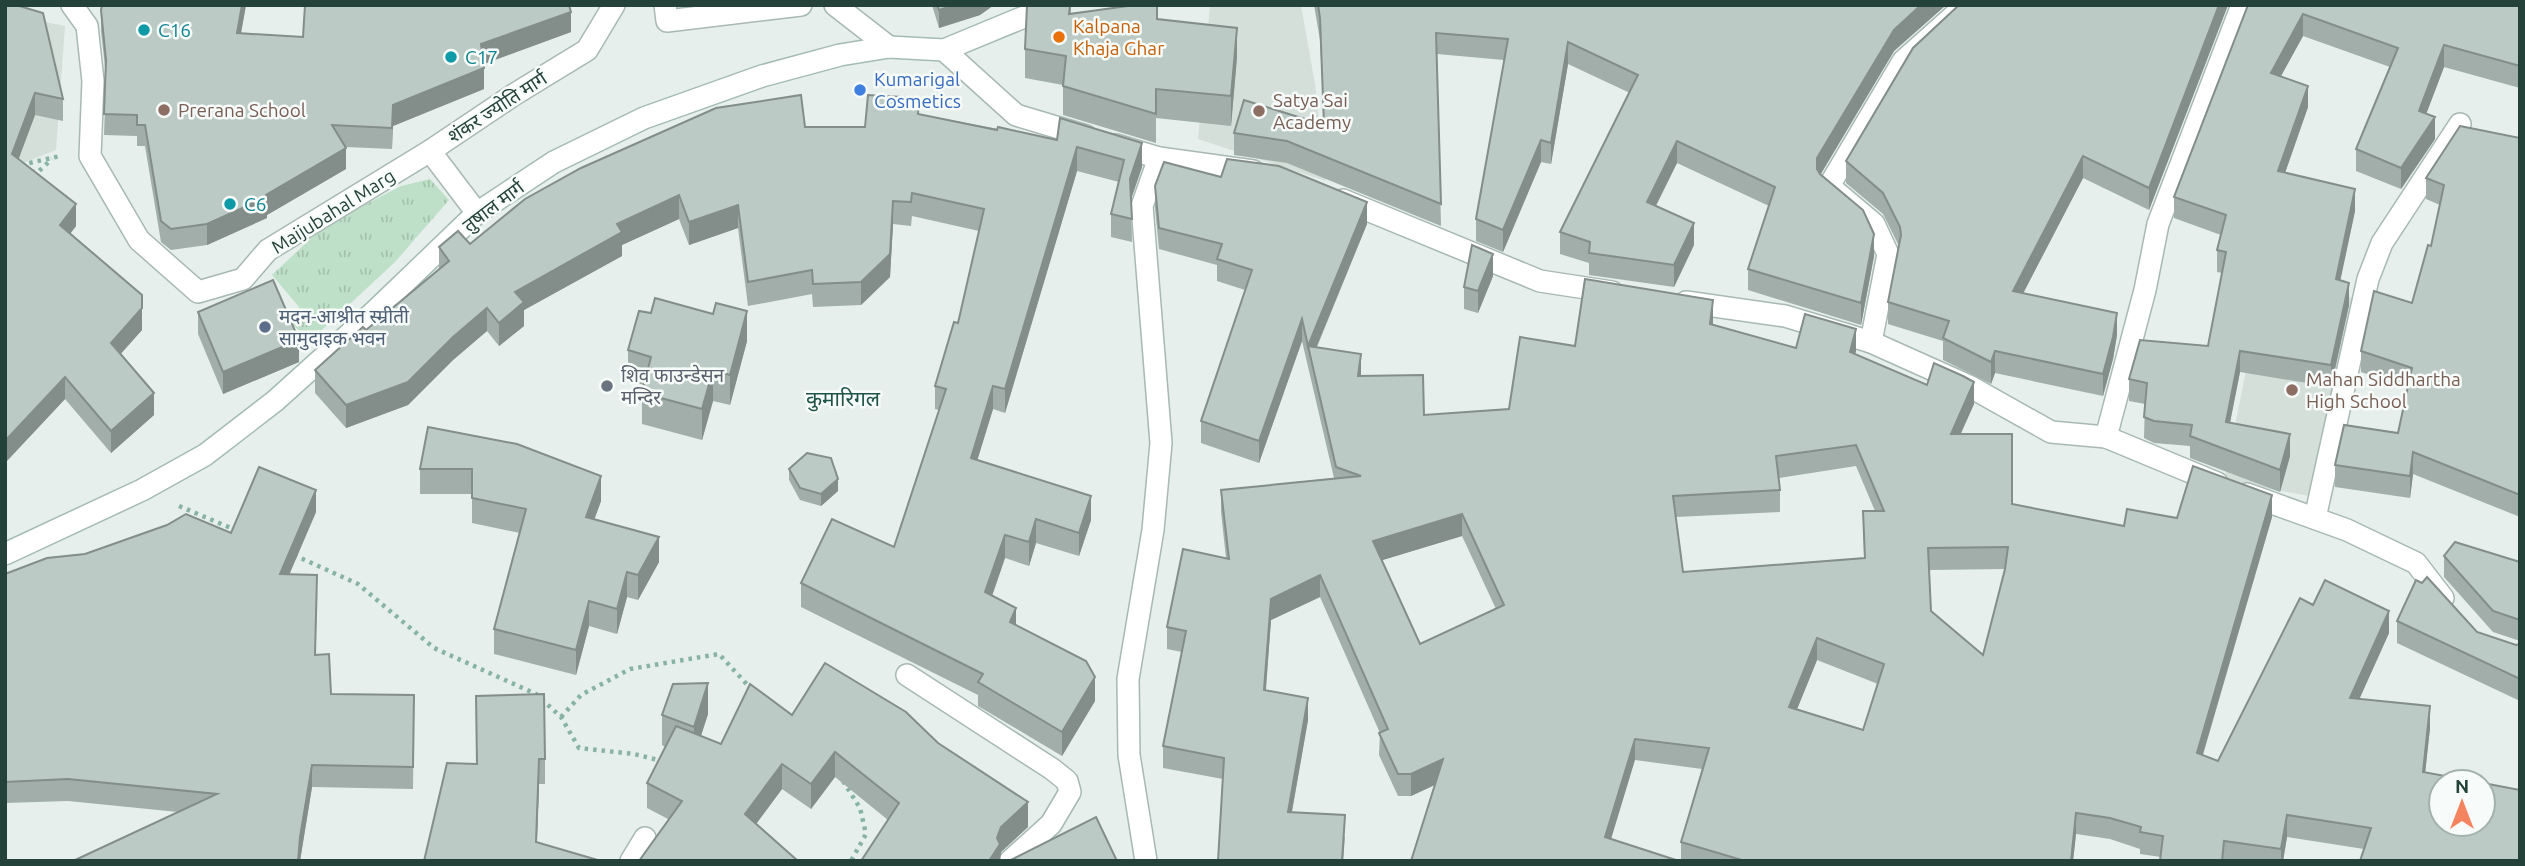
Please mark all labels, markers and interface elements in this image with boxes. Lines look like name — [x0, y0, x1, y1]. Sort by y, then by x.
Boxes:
place label: Kalpana Khaja Ghar — [1073, 15, 1164, 59]
place label: C16 — [158, 19, 191, 41]
marker: C16 — [136, 22, 152, 38]
marker: Kalpana Khaja Ghar — [1051, 29, 1067, 45]
place label: C17 — [465, 46, 498, 68]
marker: C17 — [443, 49, 459, 65]
street label: शंकर ज्योति मार्ग — [443, 66, 551, 147]
place label: Kumarigal Cosmetics — [874, 68, 961, 112]
marker: Kumarigal Cosmetics — [852, 82, 868, 98]
place label: Satya Sai Academy — [1273, 89, 1351, 133]
place label: Prerana School — [178, 99, 306, 121]
marker: Prerana School — [156, 102, 172, 118]
marker: Satya Sai Academy — [1251, 103, 1267, 119]
street label: Maijubahal Marg — [267, 164, 399, 258]
street label: तुषाल मार्ग — [458, 175, 530, 238]
place label: C6 — [244, 193, 266, 215]
marker: C6 — [222, 196, 238, 212]
place label: मदन-आश्रीत स्म्रीती सामुदाइक भवन — [279, 305, 410, 351]
marker: मदन-आश्रीत स्म्रीती सामुदाइक भवन — [257, 319, 273, 335]
place label: शिव फाउन्डेसन मन्दिर — [621, 364, 725, 408]
place label: Mahan Siddhartha High School — [2306, 368, 2461, 412]
marker: शिव फाउन्डेसन मन्दिर — [599, 378, 615, 394]
marker: Mahan Siddhartha High School — [2284, 382, 2300, 398]
district label: कुमारिगल — [806, 386, 881, 412]
north arrow — [2427, 768, 2497, 838]
text: N — [2455, 775, 2469, 797]

